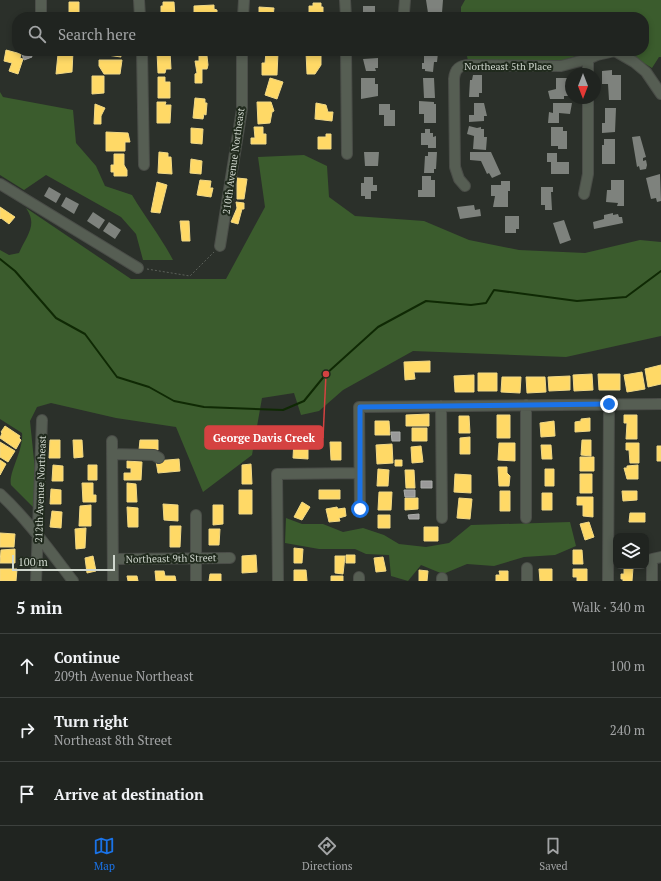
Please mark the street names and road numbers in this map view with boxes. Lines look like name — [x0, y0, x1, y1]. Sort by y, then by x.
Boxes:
street label: Northeast 5th Place — [464, 60, 552, 73]
street label: 210th Avenue Northeast — [220, 107, 247, 215]
street label: 212th Avenue Northeast — [32, 435, 49, 543]
street label: Northeast 9th Street — [125, 551, 217, 566]

